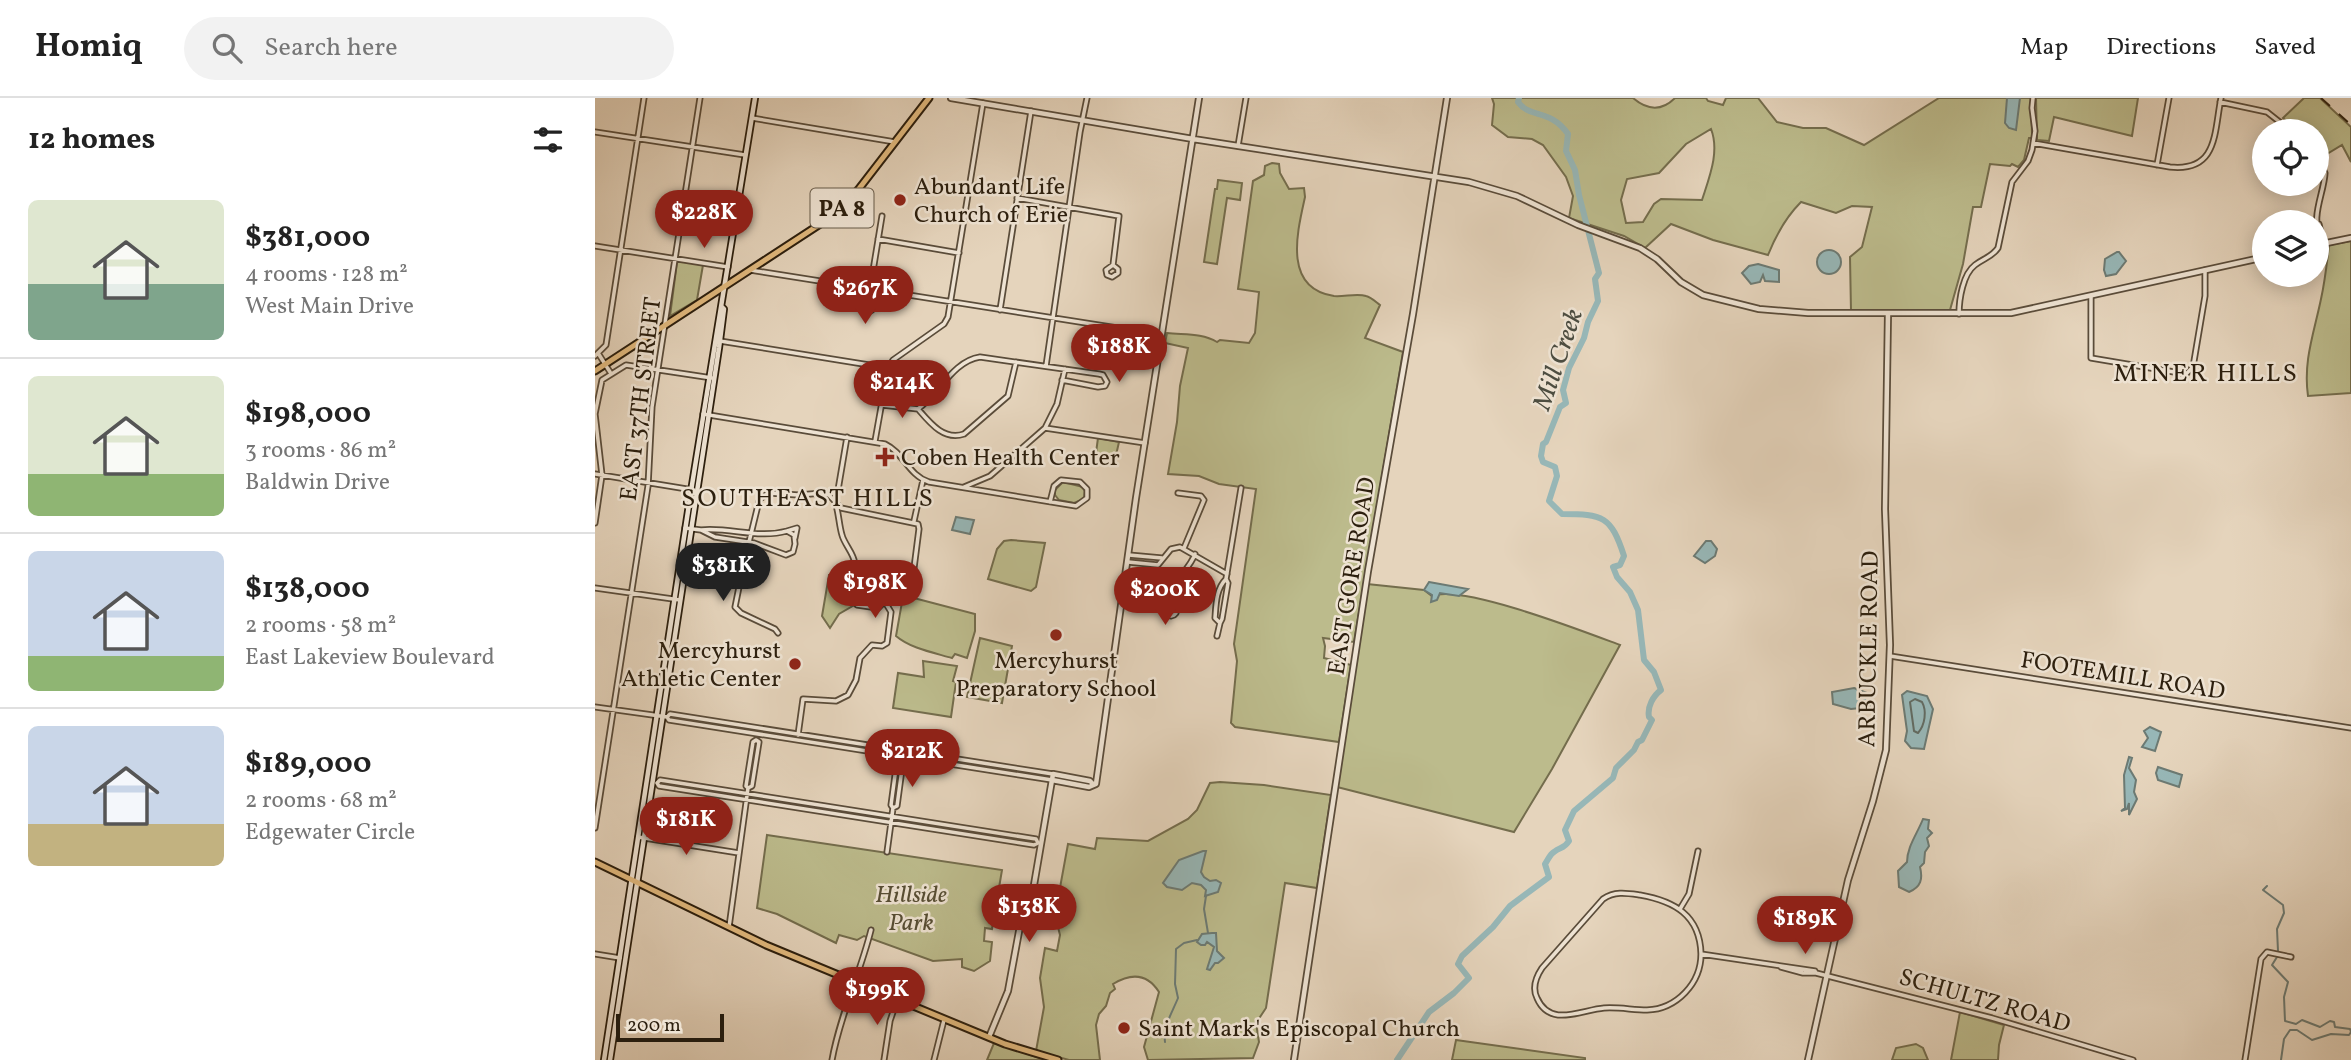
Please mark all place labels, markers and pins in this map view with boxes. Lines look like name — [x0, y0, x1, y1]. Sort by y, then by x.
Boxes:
place label: Abundant Life Church of Erie — [914, 171, 1068, 233]
pin: $228K — [655, 190, 753, 250]
marker: Abundant Life Church of Erie — [892, 192, 908, 208]
pin: $267K — [816, 266, 914, 326]
pin: $188K — [1070, 324, 1168, 384]
pin: $214K — [853, 360, 951, 420]
place label: Coben Health Center — [901, 442, 1120, 476]
marker: Coben Health Center — [875, 447, 895, 467]
pin: $381K — [674, 544, 772, 603]
pin: $198K — [826, 560, 924, 620]
pin: $200K — [1116, 568, 1214, 627]
marker: Mercyhurst Preparatory School — [1048, 627, 1064, 643]
place label: Mercyhurst Athletic Center — [621, 635, 781, 697]
place label: Mercyhurst Preparatory School — [956, 645, 1156, 707]
marker: Mercyhurst Athletic Center — [787, 656, 803, 672]
pin: $212K — [863, 730, 961, 789]
pin: $181K — [637, 798, 735, 857]
pin: $138K — [980, 884, 1078, 944]
pin: $189K — [1756, 896, 1854, 956]
pin: $199K — [828, 968, 926, 1027]
place label: Saint Mark's Episcopal Church — [1138, 1013, 1460, 1047]
marker: Saint Mark's Episcopal Church — [1116, 1020, 1132, 1036]

